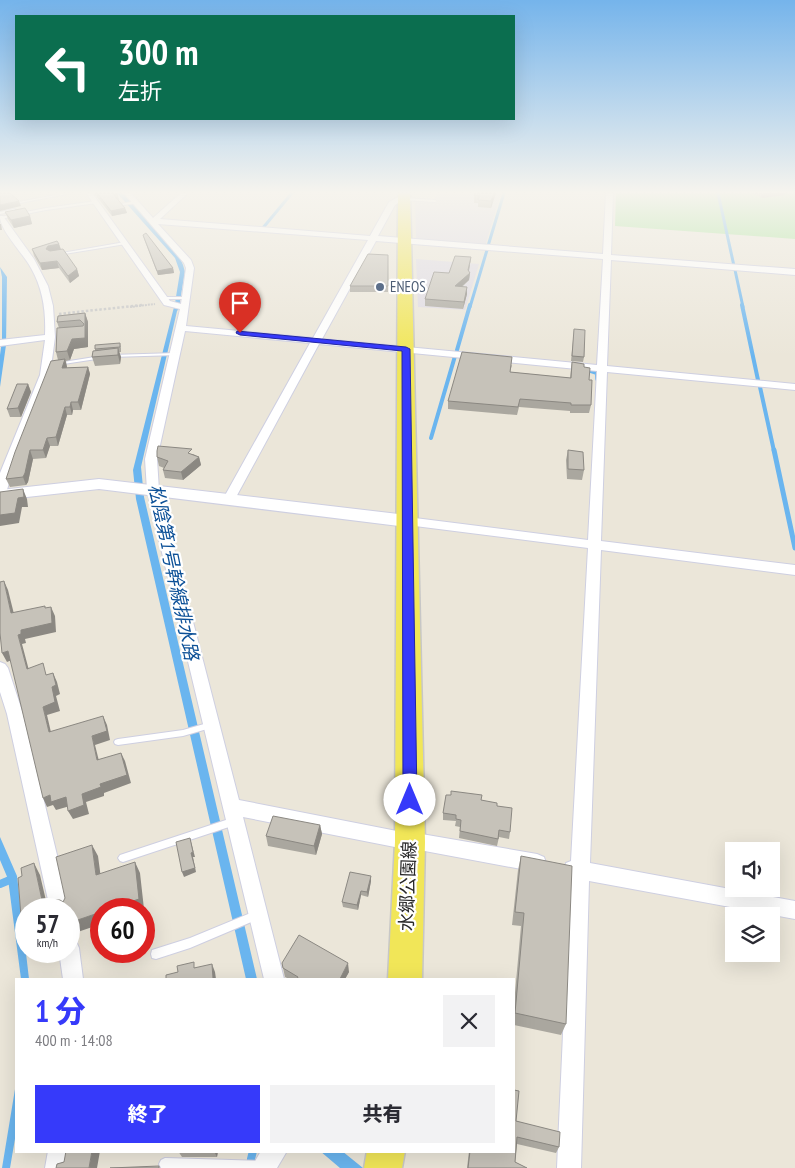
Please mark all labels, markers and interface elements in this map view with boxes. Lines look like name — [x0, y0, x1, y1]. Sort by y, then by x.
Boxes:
text: 300 m — [118, 29, 199, 75]
icon: left — [35, 35, 100, 100]
text: 左折 — [118, 77, 162, 105]
place label: ENEOS — [390, 277, 426, 296]
marker: ENEOS — [374, 281, 386, 293]
pin — [219, 282, 261, 333]
icon: arrive — [226, 289, 254, 317]
water label: 松陰第1号幹線排水路 — [144, 482, 205, 664]
position arrow — [383, 773, 435, 825]
street label: 水郷公園線 — [394, 841, 421, 931]
map controls — [725, 842, 780, 962]
button: sound — [725, 842, 780, 897]
speed limit sign: 60 — [90, 898, 155, 963]
button: layers — [725, 907, 780, 962]
text: 57 — [36, 908, 59, 940]
text: km/h — [37, 935, 58, 950]
text: 1 分 — [35, 991, 86, 1030]
button: close — [443, 995, 495, 1047]
text: 400 m · 14:08 — [35, 1030, 113, 1050]
button: 終了 — [35, 1085, 260, 1143]
button: 共有 — [270, 1085, 495, 1143]

